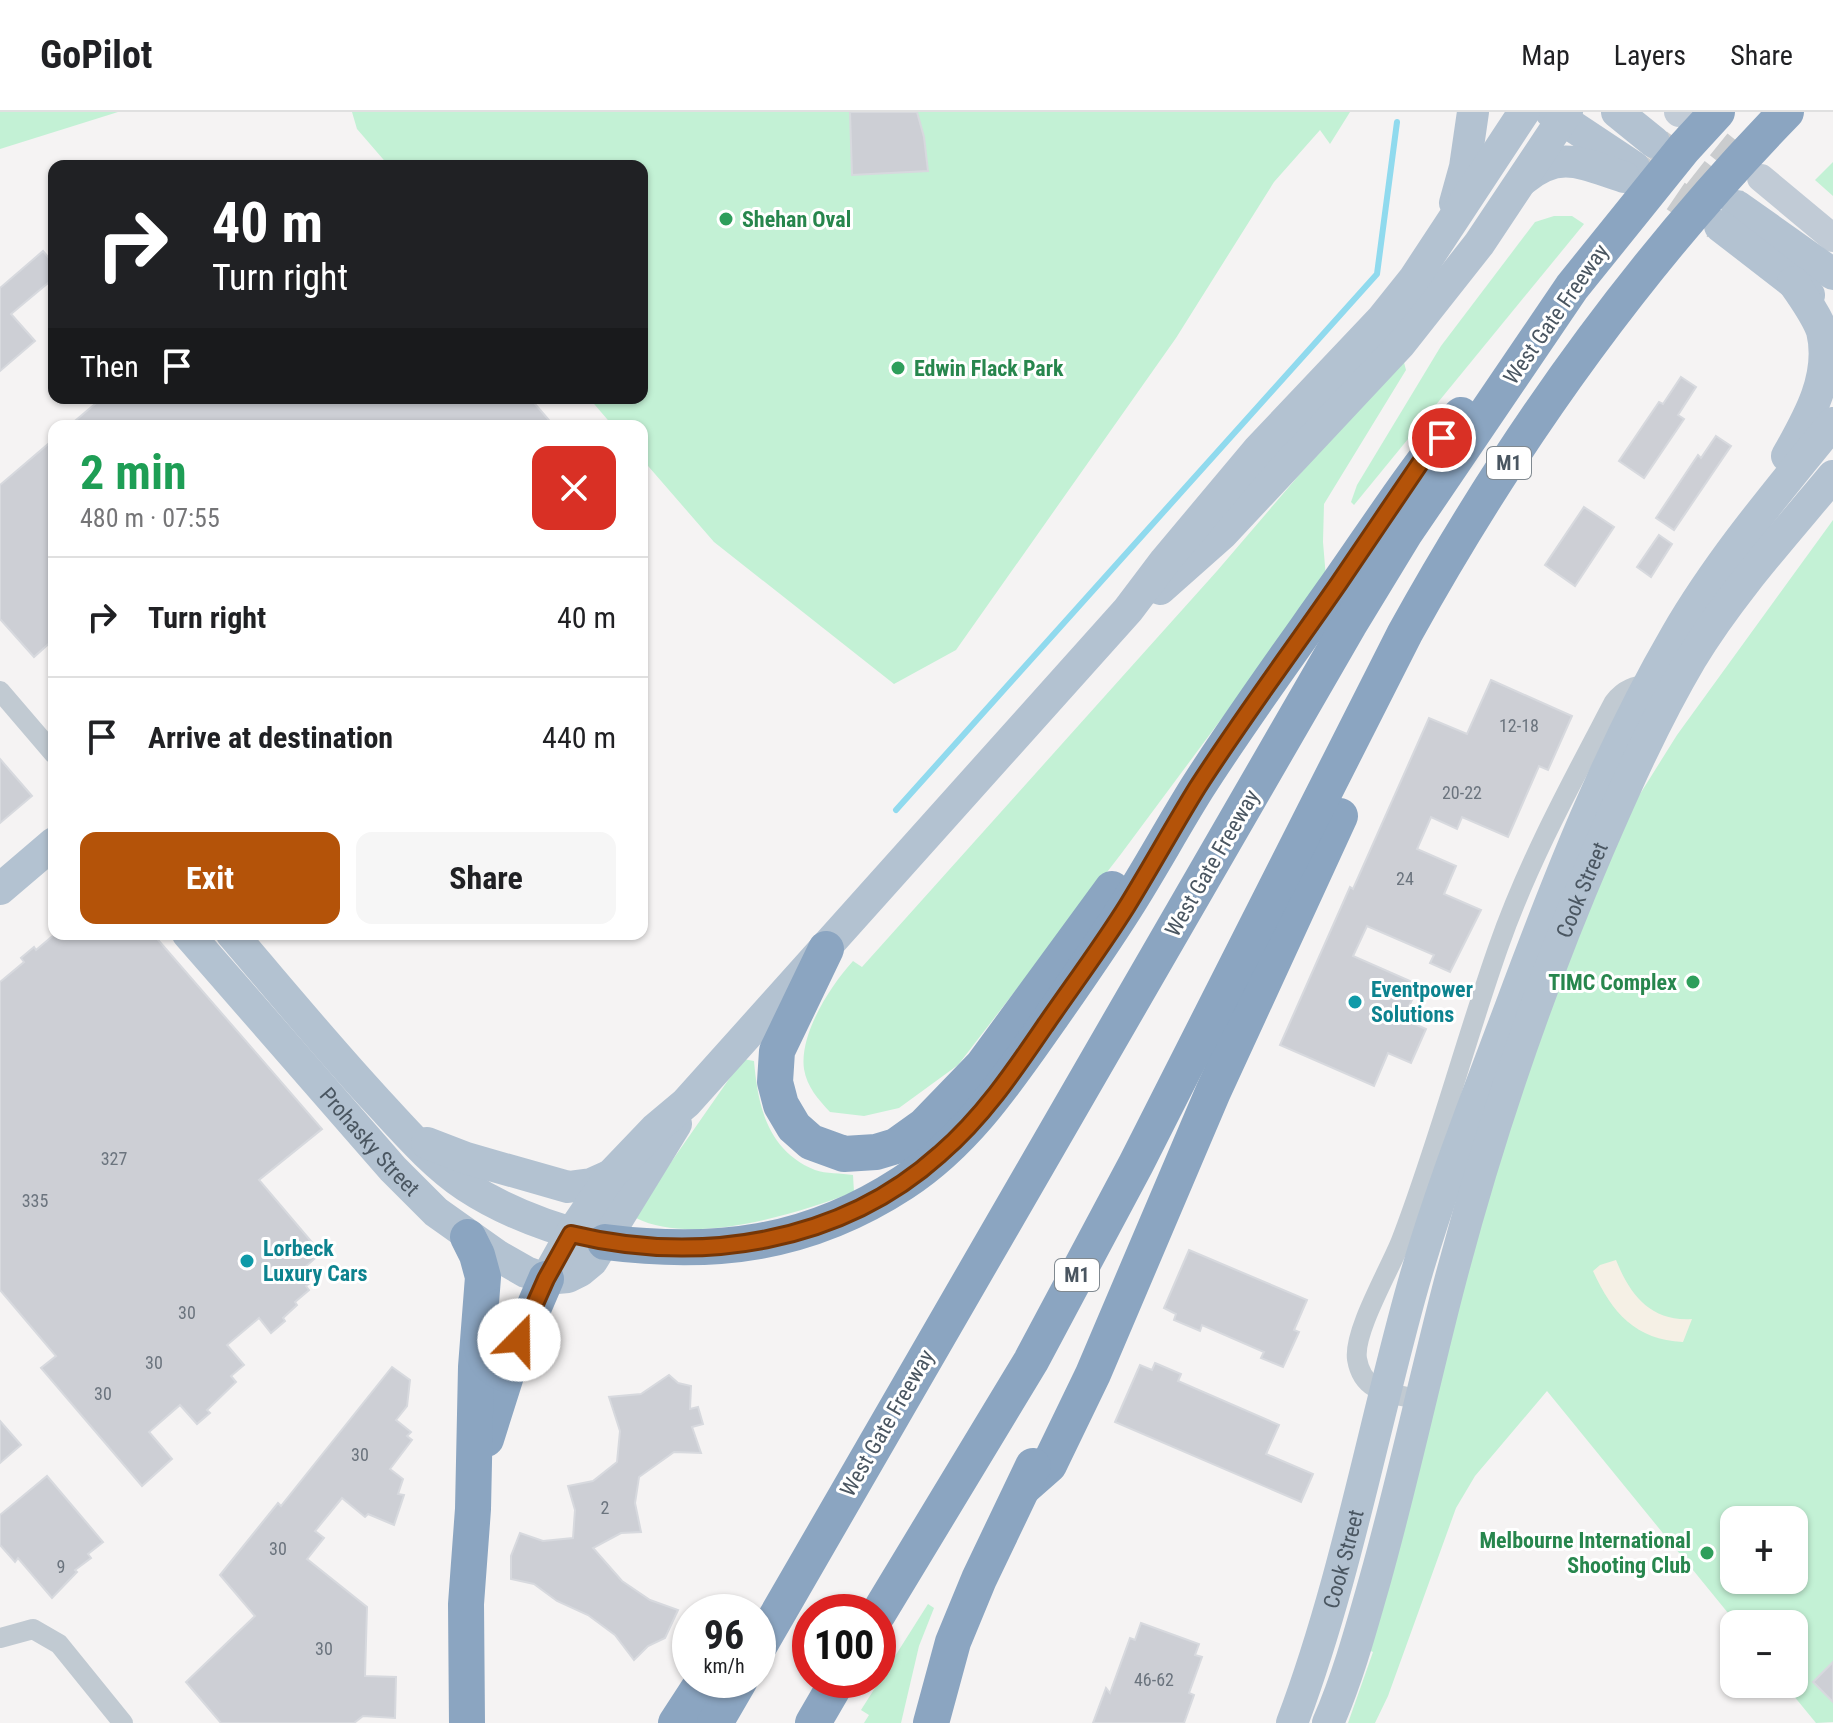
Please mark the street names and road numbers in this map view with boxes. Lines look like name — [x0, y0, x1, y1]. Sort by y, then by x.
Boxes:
street label: West Gate Freeway — [1498, 239, 1614, 389]
road number: M1 — [1487, 447, 1531, 479]
street label: West Gate Freeway — [1160, 785, 1264, 941]
street label: Cook Street — [1551, 838, 1612, 941]
street label: Prohasky Street — [315, 1082, 425, 1201]
road number: M1 — [1055, 1259, 1099, 1291]
street label: West Gate Freeway — [835, 1345, 939, 1501]
street label: Cook Street — [1318, 1507, 1368, 1611]

